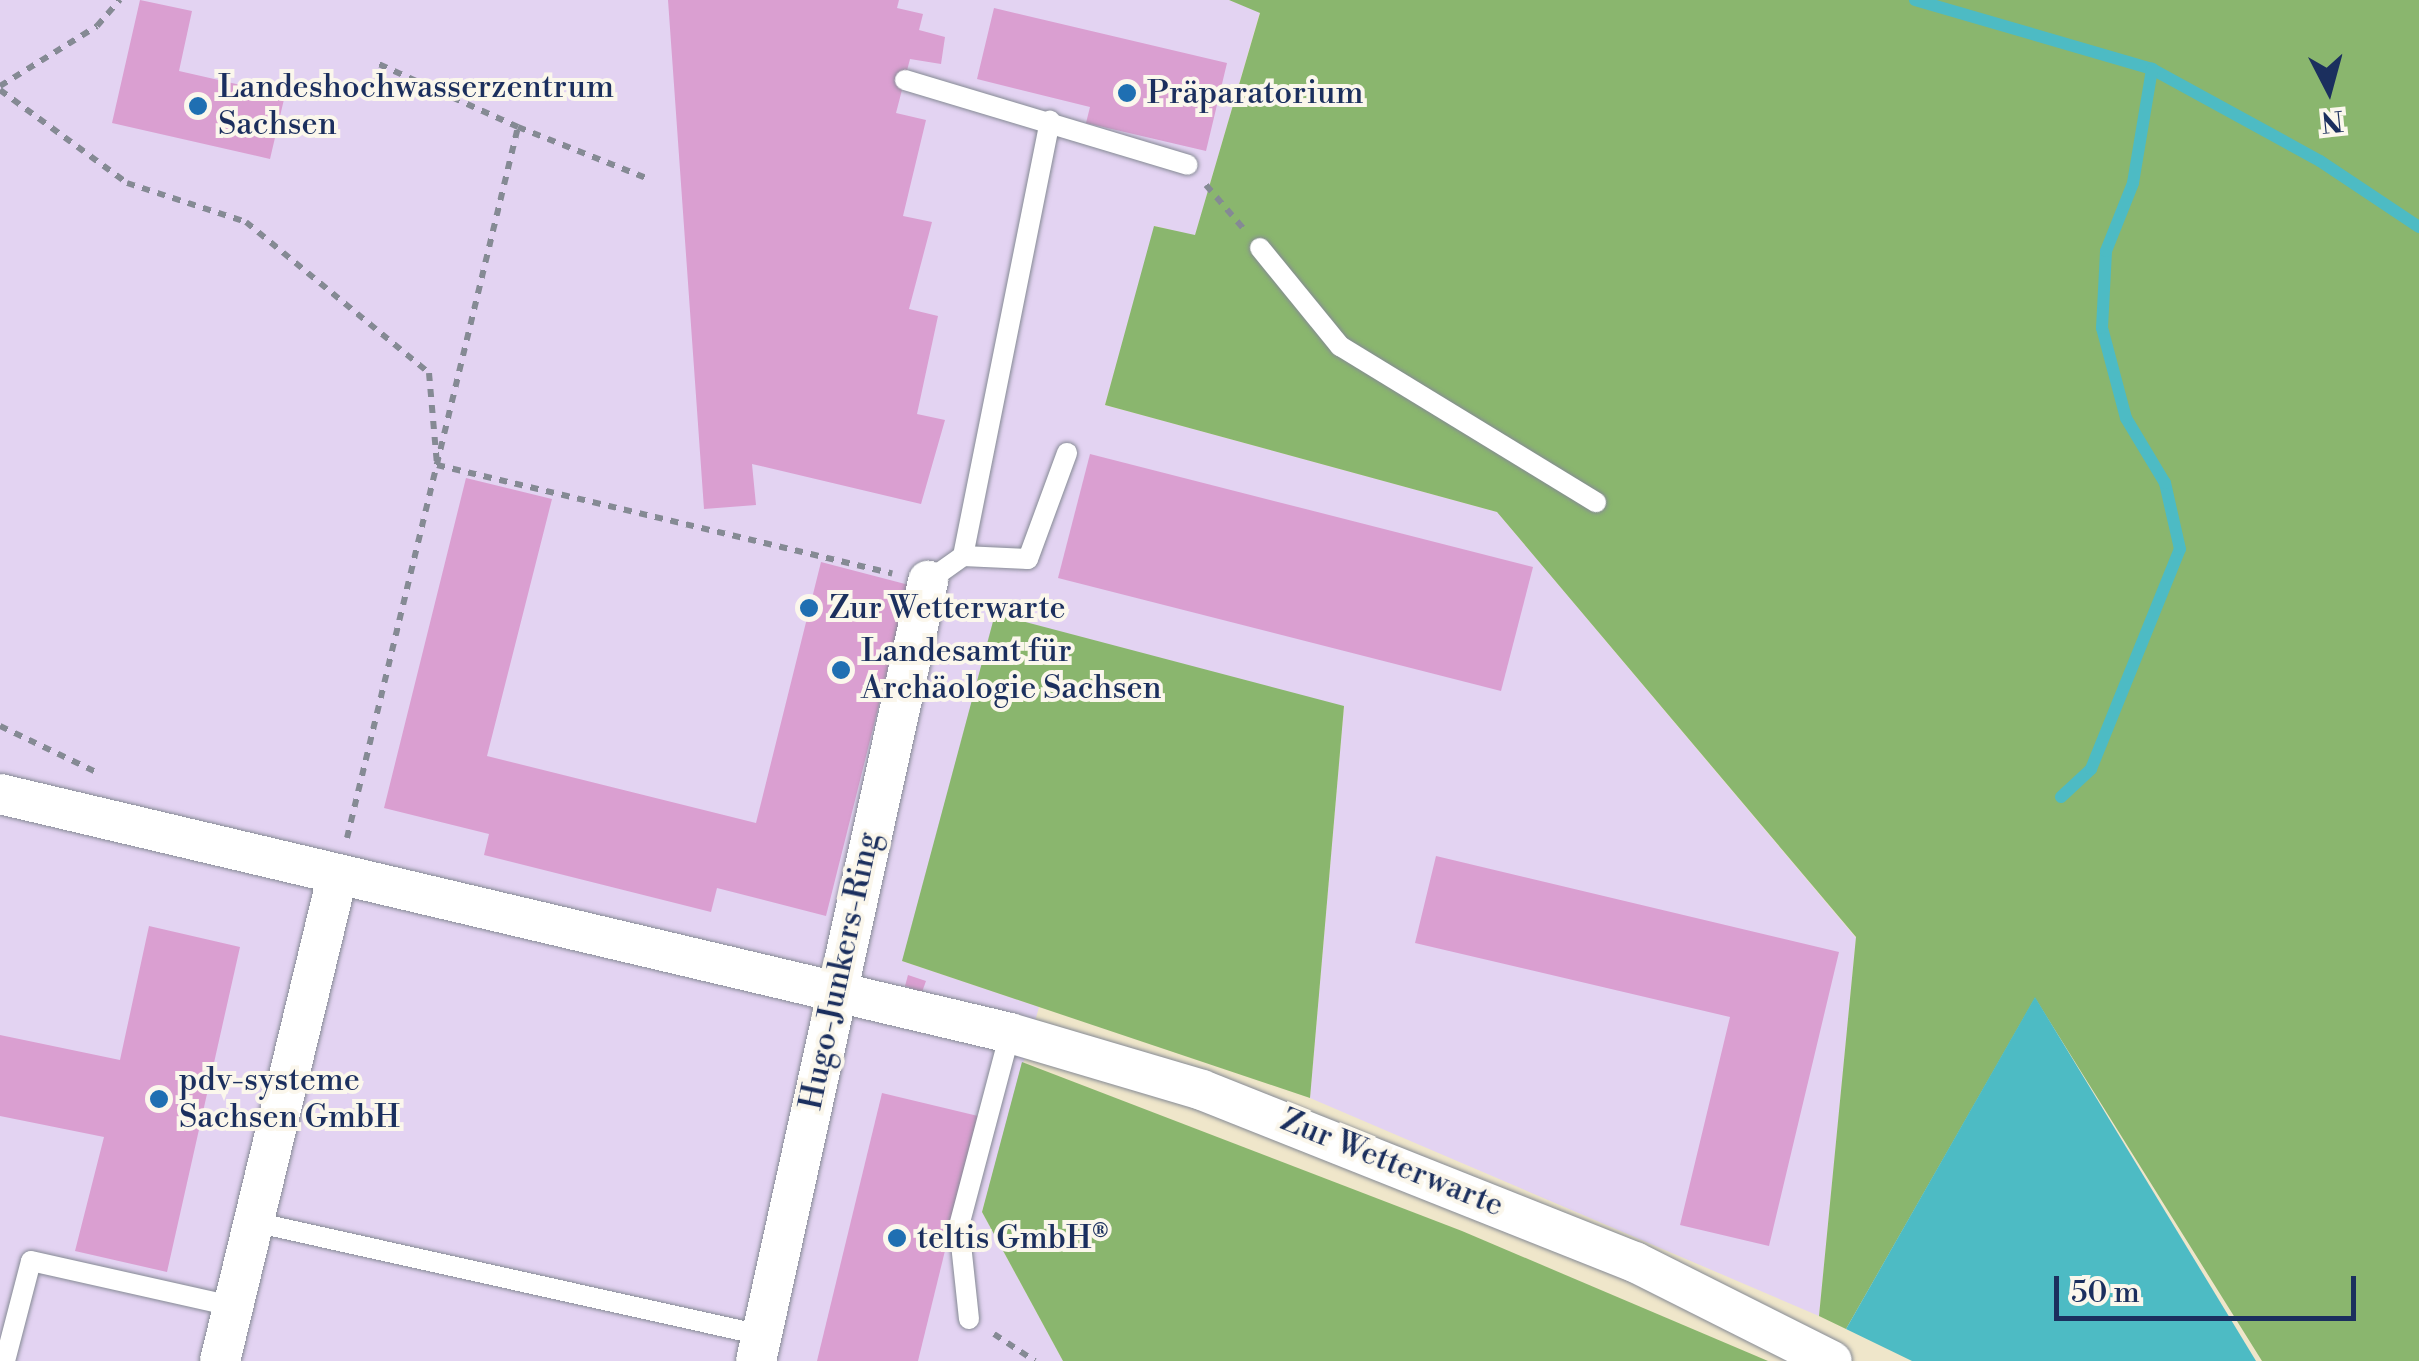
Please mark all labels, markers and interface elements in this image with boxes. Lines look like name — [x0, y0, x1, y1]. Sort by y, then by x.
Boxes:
north arrow — [2279, 40, 2379, 140]
place label: Landeshochwasserzentrum Sachsen — [218, 69, 614, 144]
place label: Präparatorium — [1147, 74, 1364, 112]
marker: Präparatorium — [1116, 82, 1138, 104]
marker: Landeshochwasserzentrum Sachsen — [187, 95, 209, 117]
text: N — [2319, 102, 2345, 139]
place label: Zur Wetterwarte — [829, 589, 1066, 627]
marker: Zur Wetterwarte — [798, 597, 820, 619]
place label: Landesamt für Archäologie Sachsen — [861, 633, 1162, 708]
marker: Landesamt für Archäologie Sachsen — [830, 659, 852, 681]
street label: Hugo-Junkers-Ring — [792, 829, 888, 1113]
place label: pdv-systeme Sachsen GmbH — [179, 1062, 400, 1137]
marker: pdv-systeme Sachsen GmbH — [148, 1088, 170, 1110]
street label: Zur Wetterwarte — [1275, 1101, 1509, 1225]
place label: teltis GmbH® — [917, 1219, 1109, 1257]
marker: teltis GmbH® — [886, 1227, 908, 1249]
scale bar — [2059, 1256, 2362, 1318]
text: 50 m — [2071, 1274, 2140, 1312]

